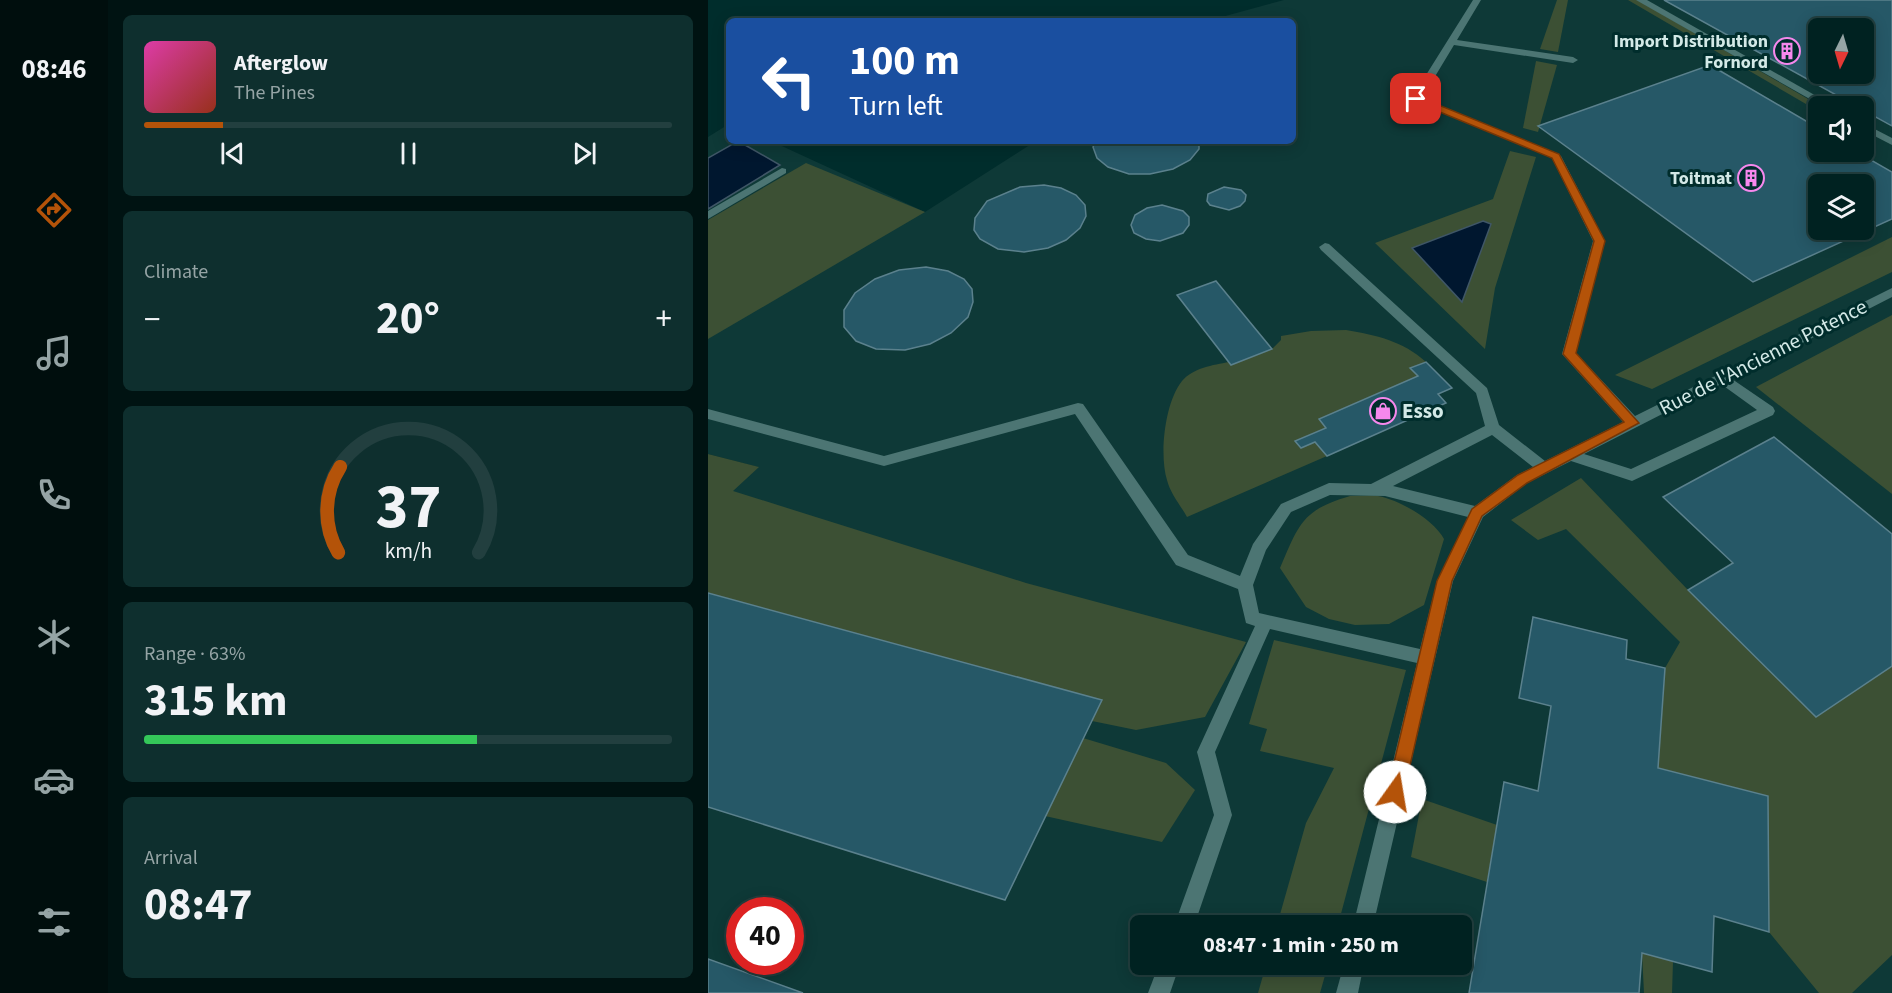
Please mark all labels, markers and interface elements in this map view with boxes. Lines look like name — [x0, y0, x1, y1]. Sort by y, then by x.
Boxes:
north arrow — [1808, 18, 1874, 84]
map controls — [1808, 18, 1874, 240]
place label: Import Distribution Fornord — [1613, 29, 1768, 75]
text: 100 m — [849, 31, 960, 91]
building icon: Import Distribution Fornord — [1772, 36, 1802, 66]
icon: left — [750, 42, 828, 120]
text: Afterglow — [234, 47, 328, 79]
text: 08:46 — [21, 50, 87, 89]
pin — [1390, 73, 1441, 124]
text: The Pines — [234, 79, 315, 107]
icon: arrive — [1399, 82, 1432, 115]
text: Turn left — [849, 87, 943, 126]
button: sound — [1808, 96, 1874, 162]
icon: previous — [216, 137, 249, 170]
icon: pause — [392, 137, 425, 170]
icon: next — [568, 137, 601, 170]
building icon: Toitmat — [1736, 163, 1766, 193]
place label: Toitmat — [1670, 166, 1732, 191]
button: layers — [1808, 174, 1874, 240]
icon: directions — [33, 189, 75, 231]
text: Climate — [144, 258, 208, 286]
text: 20° — [376, 287, 440, 351]
street label: Rue de l'Ancienne Potence — [1654, 291, 1872, 423]
text: − — [144, 296, 160, 343]
text: + — [656, 296, 672, 343]
icon: music — [33, 332, 75, 374]
shop icon: Esso — [1368, 396, 1398, 426]
place label: Esso — [1402, 396, 1444, 426]
text: 37 — [375, 464, 441, 553]
icon: phone — [33, 474, 75, 516]
text: km/h — [384, 537, 432, 568]
icon: climate — [33, 616, 75, 658]
text: Range · 63% — [144, 640, 245, 668]
text: 315 km — [144, 669, 288, 733]
icon: car — [33, 759, 75, 801]
position arrow — [1363, 760, 1427, 824]
text: Arrival — [144, 844, 198, 872]
text: 08:47 — [144, 873, 253, 937]
speed limit sign: 40 — [726, 897, 804, 975]
icon: filters — [33, 901, 75, 943]
text: 08:47 · 1 min · 250 m — [1203, 929, 1399, 961]

